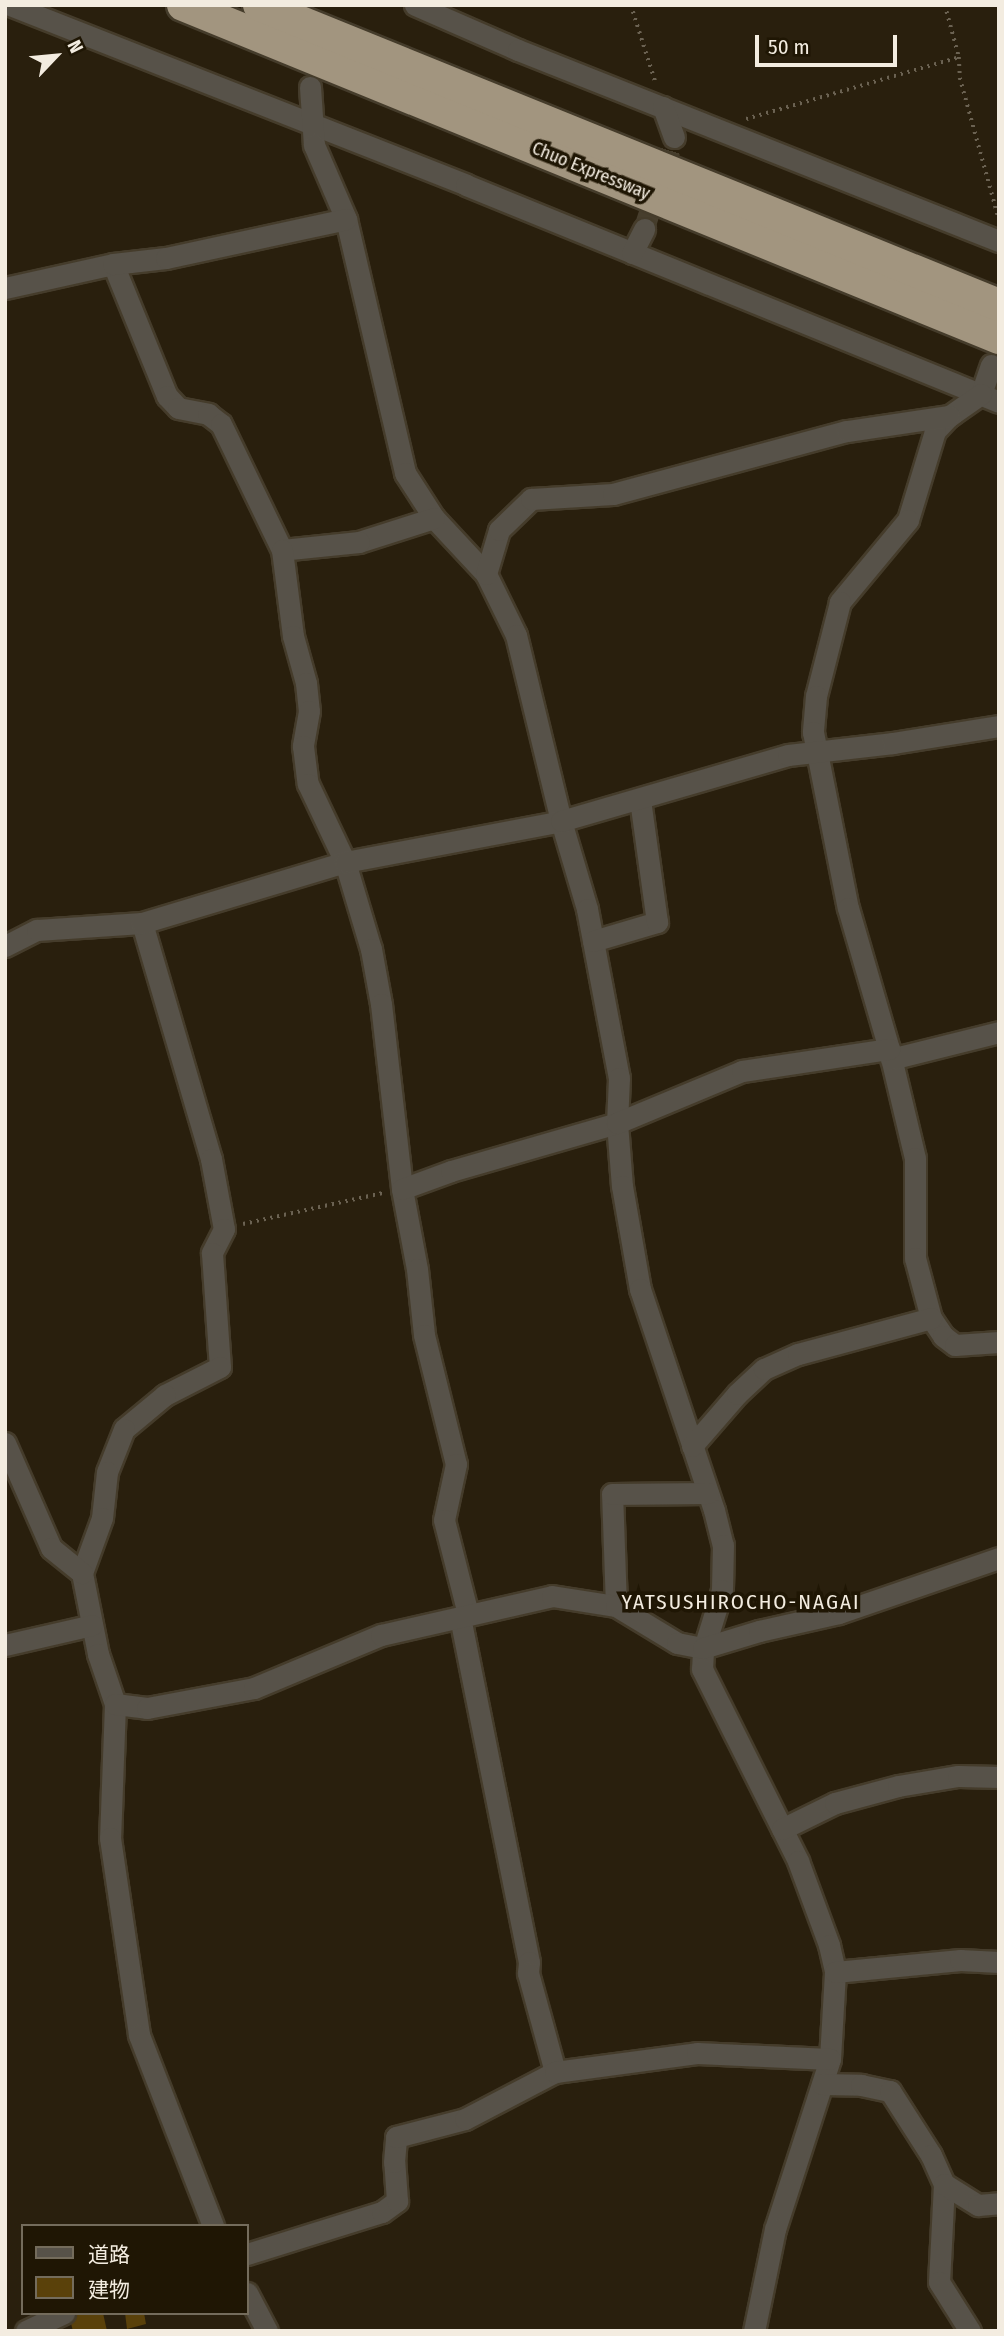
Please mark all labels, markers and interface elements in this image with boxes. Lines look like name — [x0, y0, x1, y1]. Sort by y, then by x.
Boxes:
north arrow — [21, 21, 91, 91]
scale bar — [759, 21, 901, 65]
text: 50 m — [768, 34, 810, 60]
text: N — [62, 36, 88, 57]
street label: Chuo Expressway — [529, 138, 653, 204]
district label: YATSUSHIROCHO-NAGAI — [624, 1589, 858, 1615]
legend — [21, 2224, 248, 2315]
text: 道路 — [88, 2242, 130, 2268]
text: 建物 — [88, 2277, 130, 2303]

